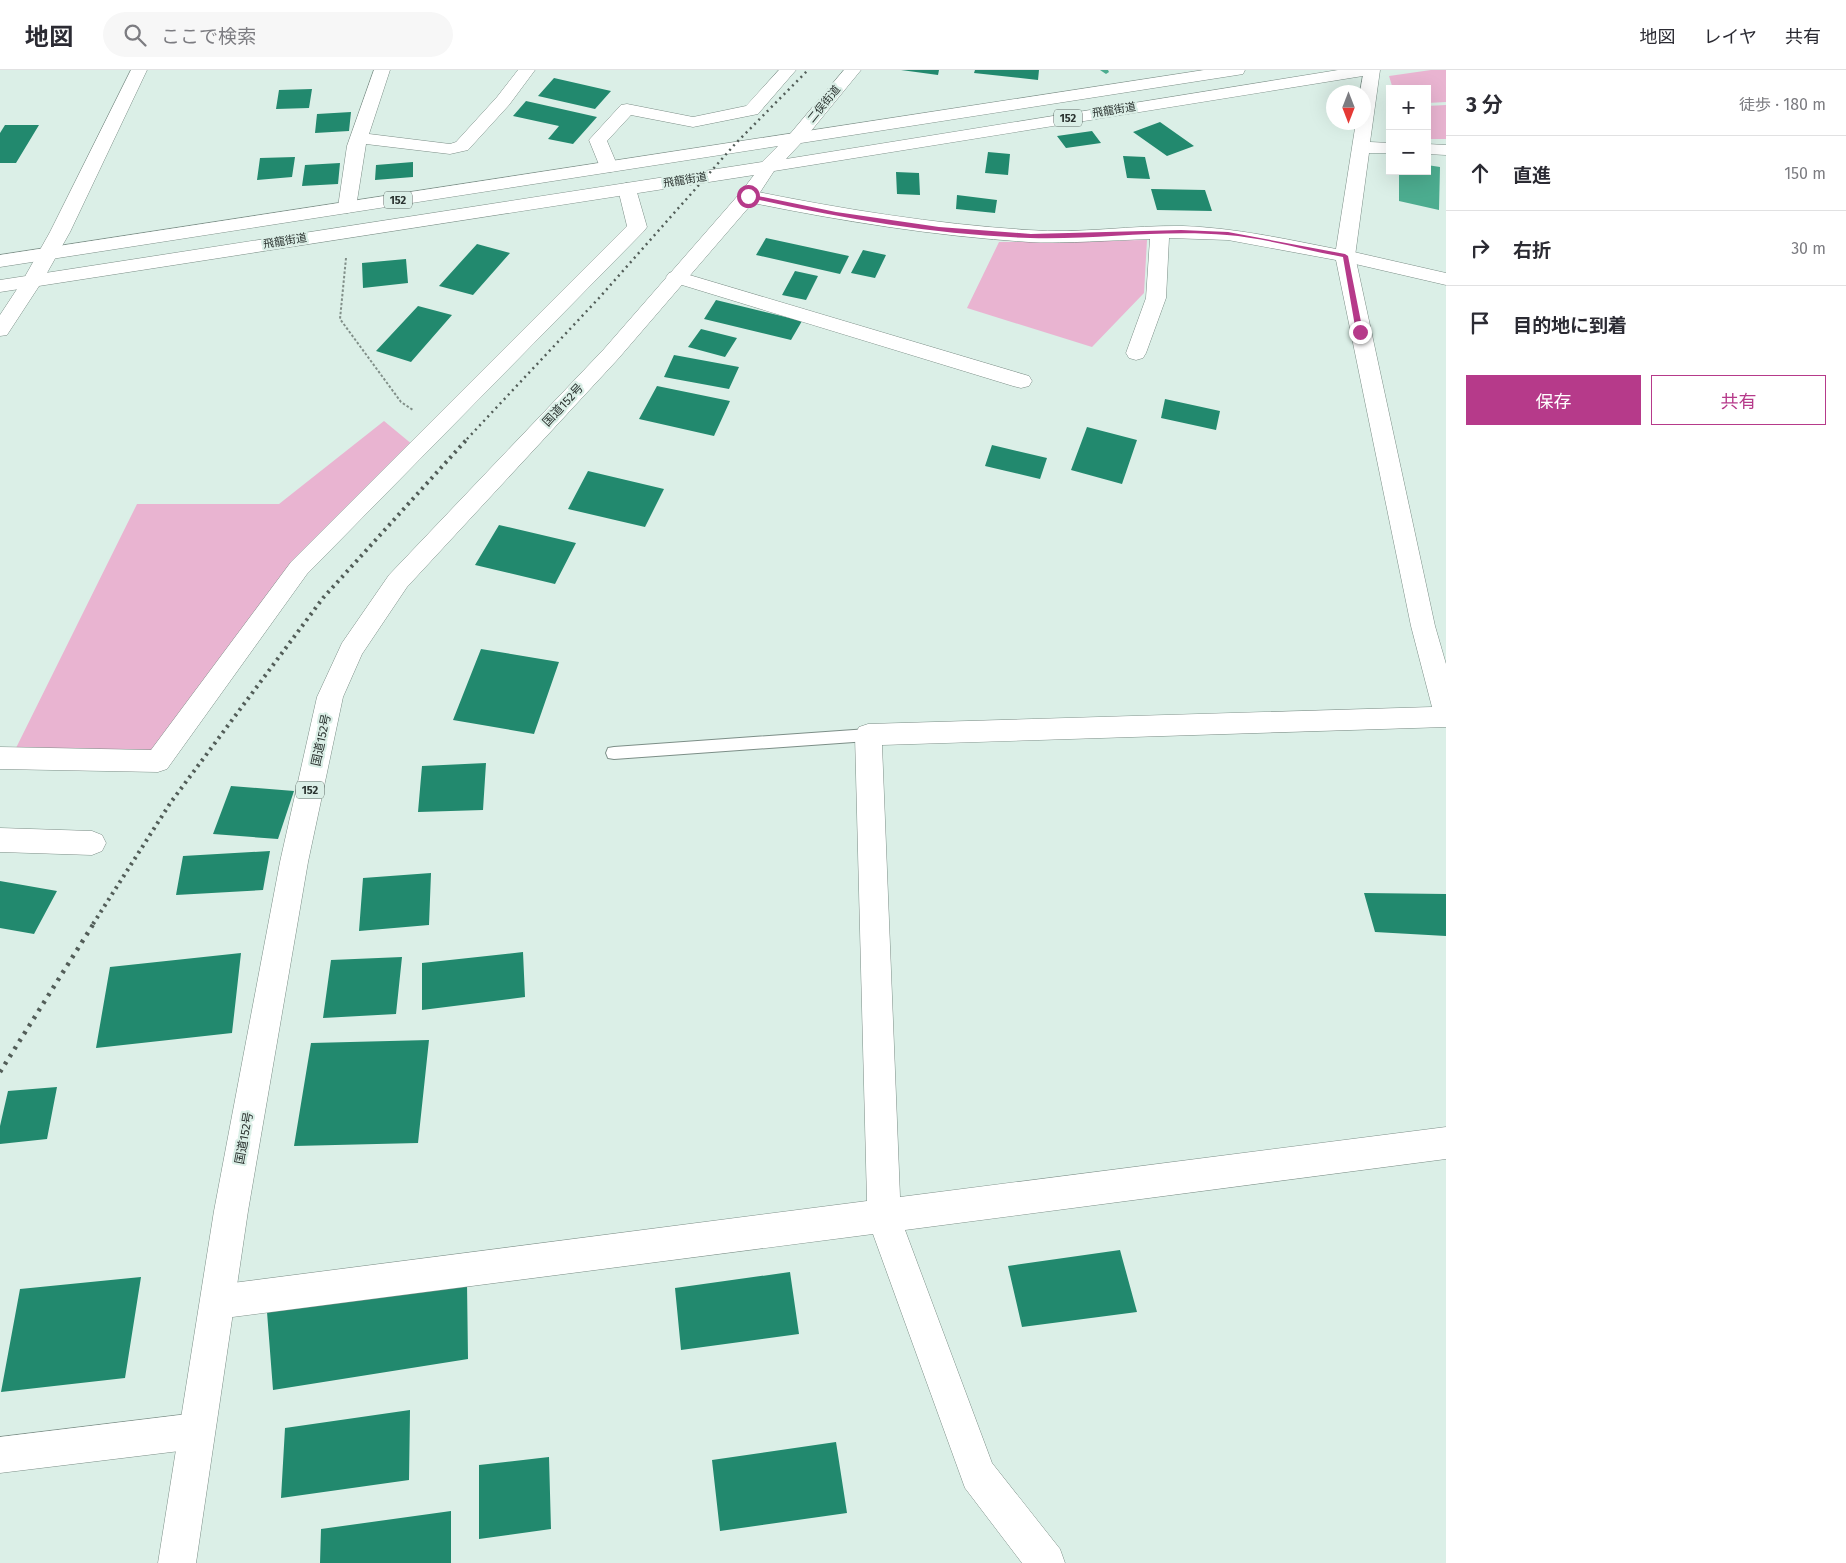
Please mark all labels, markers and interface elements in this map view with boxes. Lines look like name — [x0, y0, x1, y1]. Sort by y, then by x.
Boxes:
search box — [103, 12, 453, 57]
icon: search — [121, 21, 149, 49]
text: 地図 — [25, 23, 73, 51]
text: ここで検索 — [161, 25, 256, 48]
text: 地図 — [1640, 26, 1676, 48]
text: レイヤ — [1704, 26, 1757, 48]
text: 共有 — [1785, 26, 1821, 48]
street label: 二俣街道 — [805, 83, 843, 125]
north arrow — [1326, 85, 1371, 130]
map controls — [1386, 85, 1431, 175]
button: + — [1386, 85, 1431, 130]
text: 3 分 — [1466, 92, 1503, 118]
text: 徒歩 · 180 m — [1739, 95, 1826, 114]
street label: 飛龍街道 — [1091, 100, 1137, 120]
road number: 152 — [1054, 110, 1082, 126]
button: − — [1386, 130, 1431, 175]
icon: ahead — [1466, 159, 1494, 187]
text: 直進 — [1513, 164, 1551, 187]
text: 150 m — [1784, 164, 1826, 183]
street label: 飛龍街道 — [662, 170, 708, 190]
route start — [737, 185, 760, 208]
road number: 152 — [384, 192, 412, 208]
street label: 飛龍街道 — [262, 231, 308, 251]
icon: right — [1466, 234, 1494, 262]
text: 右折 — [1513, 239, 1551, 262]
text: 30 m — [1791, 239, 1826, 258]
icon: arrive — [1466, 309, 1494, 337]
text: 目的地に到着 — [1513, 314, 1627, 337]
route end — [1349, 321, 1372, 344]
button: 保存 — [1466, 375, 1641, 425]
button: 共有 — [1651, 375, 1826, 425]
street label: 国道152号 — [540, 381, 586, 429]
street label: 国道152号 — [309, 713, 333, 767]
road number: 152 — [296, 782, 324, 798]
street label: 国道152号 — [233, 1111, 255, 1165]

